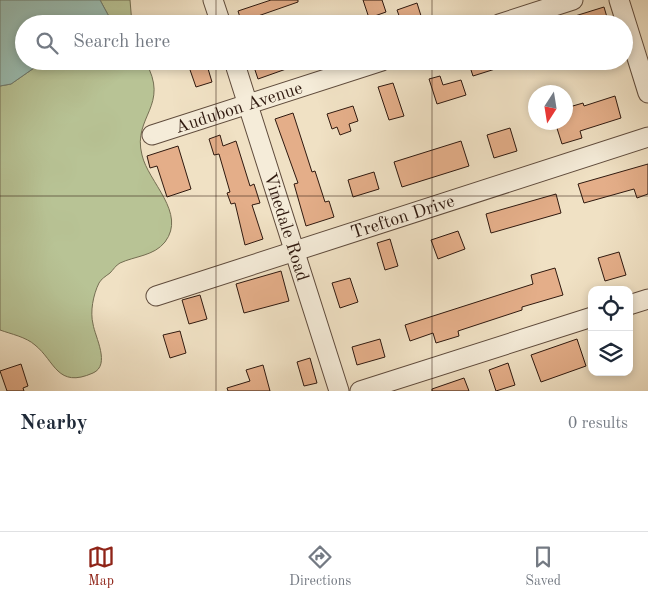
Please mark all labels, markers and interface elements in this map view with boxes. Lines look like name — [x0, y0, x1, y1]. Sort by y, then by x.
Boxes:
search box — [15, 15, 633, 70]
icon: search — [33, 29, 61, 57]
text: Search here — [73, 33, 170, 52]
street label: Audubon Avenue — [173, 79, 305, 137]
north arrow — [528, 85, 573, 130]
street label: Vinedale Road — [260, 171, 311, 284]
street label: Trefton Drive — [349, 192, 457, 242]
map controls — [588, 286, 633, 376]
button: locate — [588, 286, 633, 331]
button: layers — [588, 331, 633, 376]
text: Nearby — [20, 413, 88, 434]
text: 0 results — [568, 416, 628, 432]
tab: Map — [87, 543, 115, 590]
tab: Directions — [289, 543, 351, 590]
tab: Saved — [525, 543, 561, 590]

